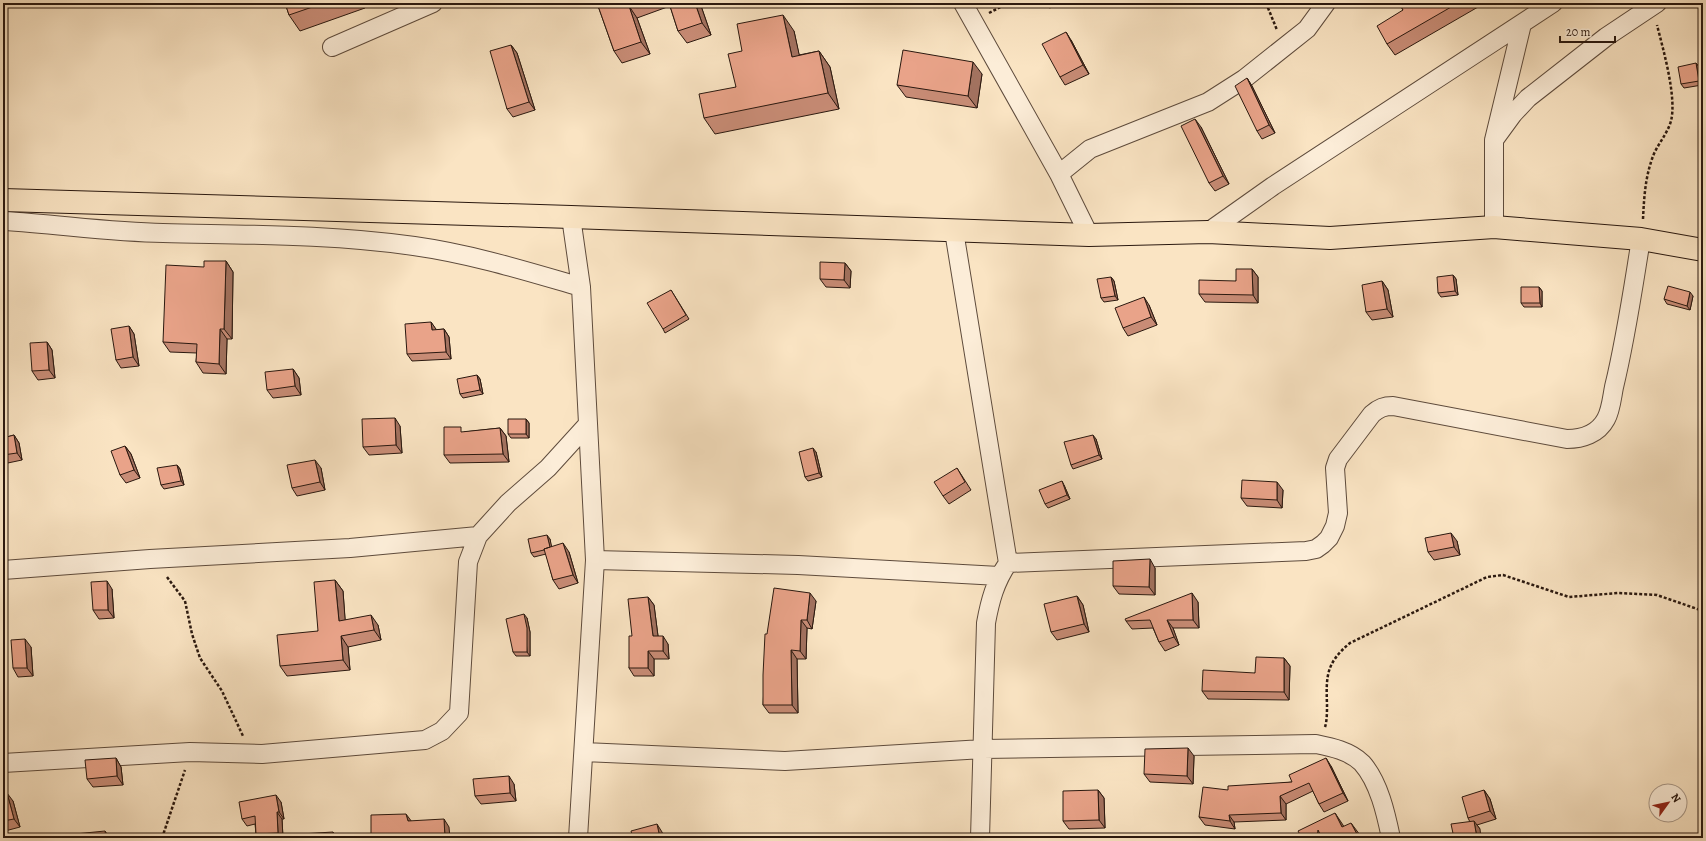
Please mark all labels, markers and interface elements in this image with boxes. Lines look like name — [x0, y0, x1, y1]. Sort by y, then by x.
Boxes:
scale bar — [1560, 18, 1615, 44]
text: 20 m — [1566, 24, 1590, 40]
north arrow — [1648, 783, 1688, 823]
text: N — [1667, 790, 1684, 805]

